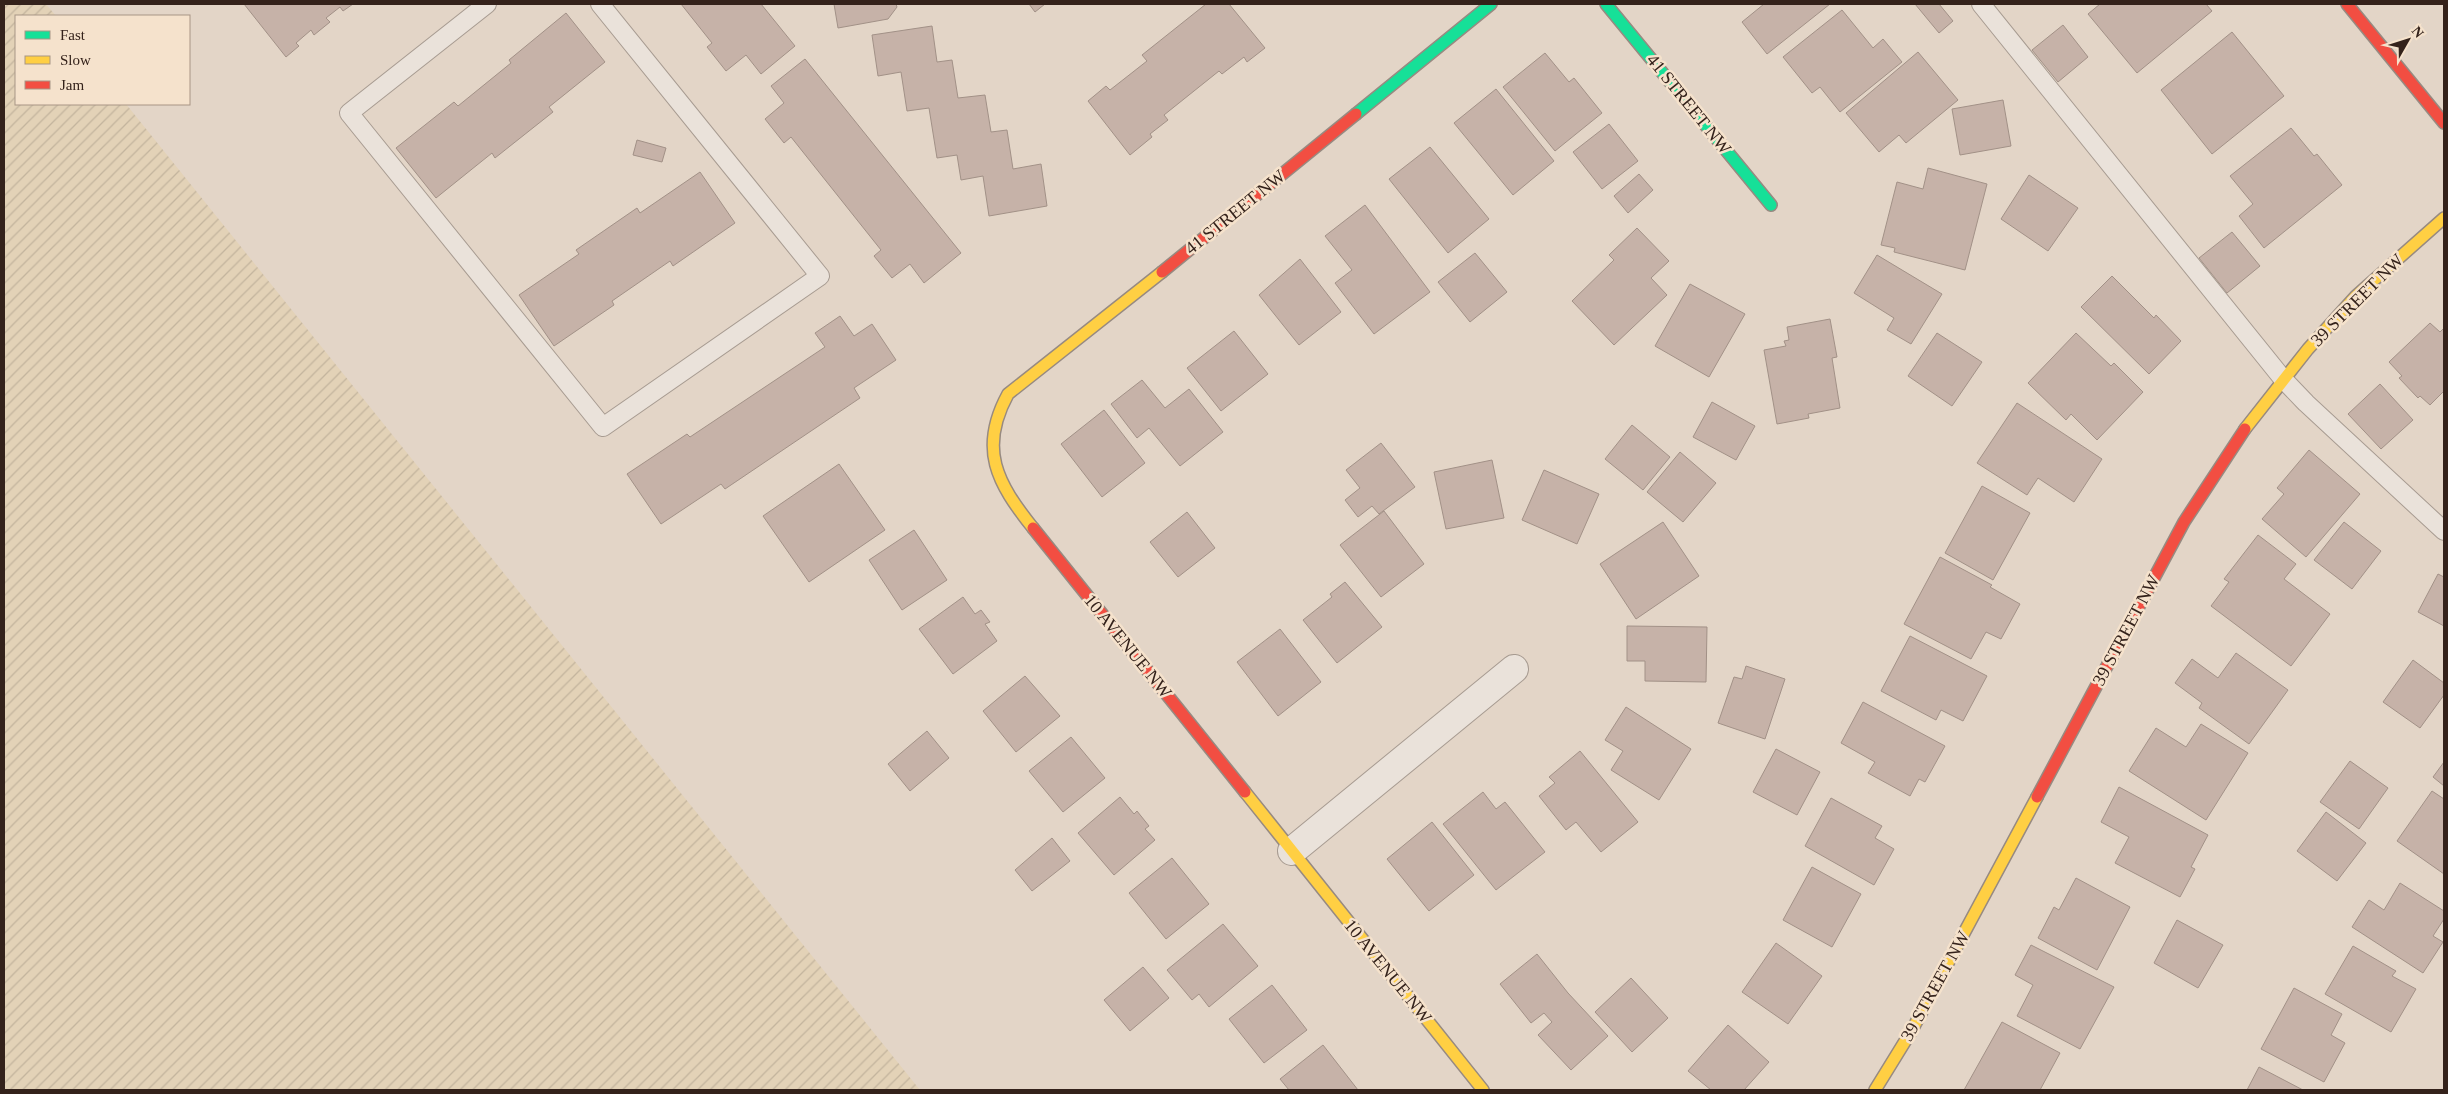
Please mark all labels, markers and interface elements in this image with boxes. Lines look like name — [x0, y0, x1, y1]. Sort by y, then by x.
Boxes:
legend — [15, 15, 190, 105]
north arrow — [2383, 15, 2433, 65]
text: N — [2409, 23, 2427, 41]
text: Fast — [60, 27, 86, 43]
street label: 41 STREET NW — [1643, 50, 1735, 158]
text: Slow — [60, 52, 91, 68]
text: Jam — [60, 77, 84, 93]
street label: 41 STREET NW — [1181, 166, 1289, 258]
street label: 39 STREET NW — [2307, 250, 2407, 350]
street label: 39 STREET NW — [2088, 571, 2164, 689]
street label: 10 AVENUE NW — [1080, 590, 1176, 702]
street label: 10 AVENUE NW — [1340, 915, 1436, 1027]
street label: 39 STREET NW — [1897, 928, 1973, 1044]

